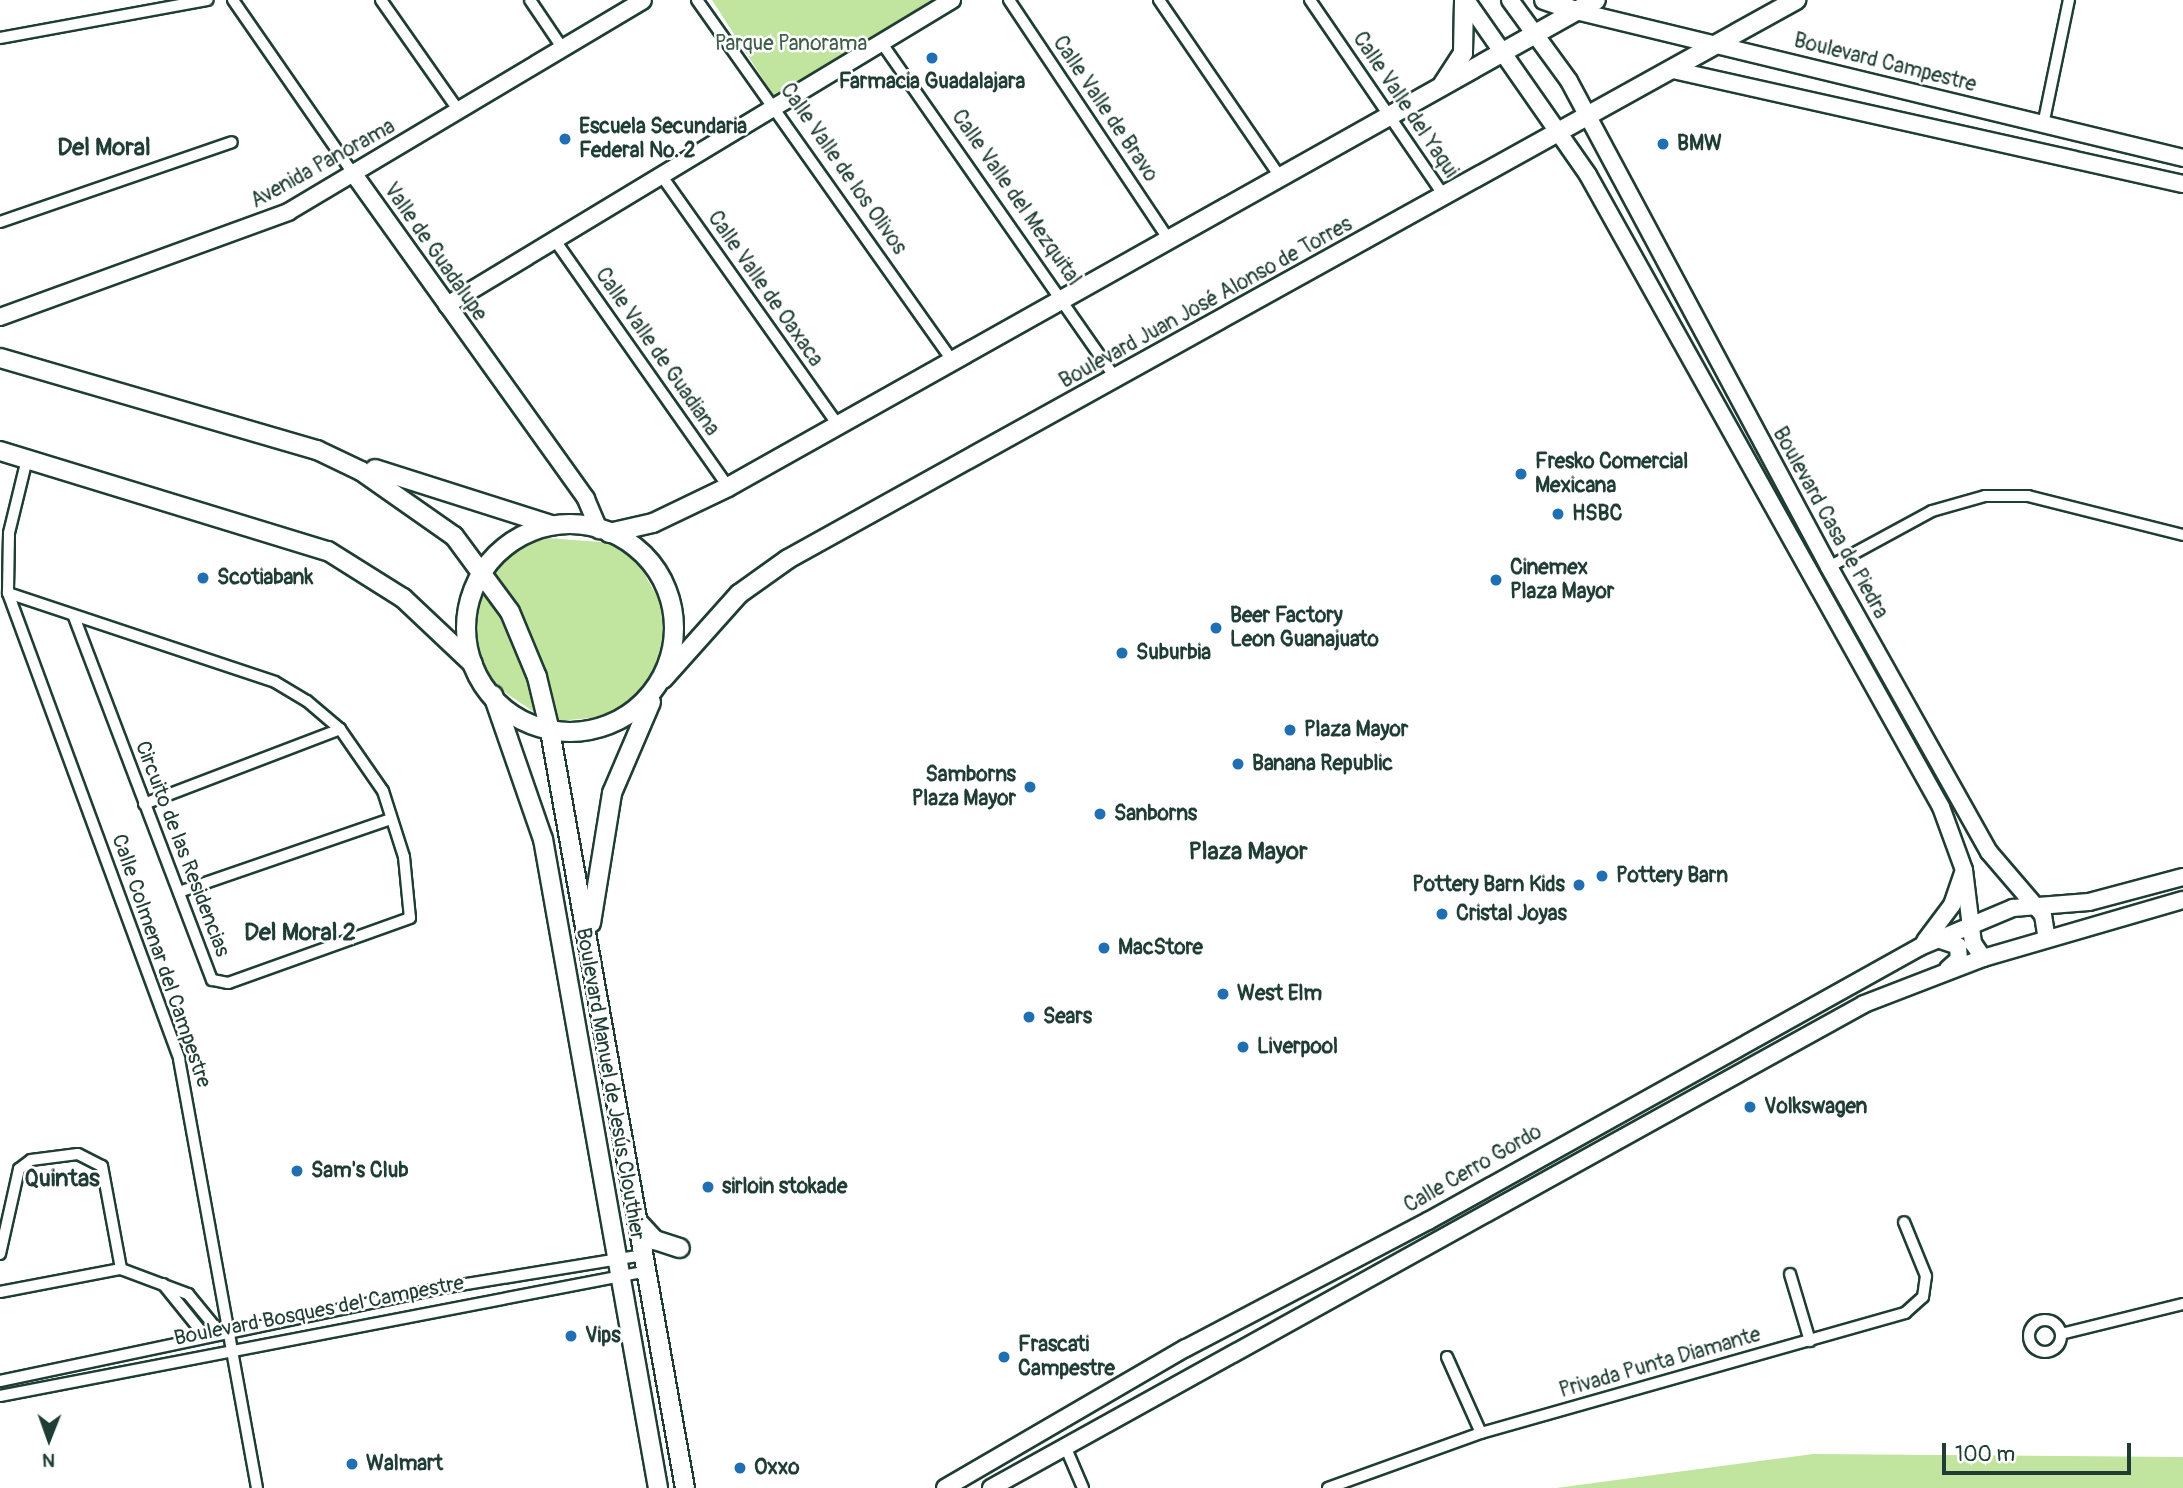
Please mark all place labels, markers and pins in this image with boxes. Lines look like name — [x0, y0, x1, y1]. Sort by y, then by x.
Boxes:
marker: Farmacia Guadalajara — [924, 50, 940, 66]
place label: Farmacia Guadalajara — [839, 69, 1025, 95]
place label: Escuela Secundaria Federal No. 2 — [579, 114, 747, 164]
marker: Escuela Secundaria Federal No. 2 — [557, 131, 573, 147]
place label: BMW — [1677, 131, 1722, 157]
marker: BMW — [1655, 136, 1671, 152]
place label: Fresko Comercial Mexicana — [1535, 449, 1688, 499]
marker: Fresko Comercial Mexicana — [1513, 466, 1529, 482]
place label: HSBC — [1572, 501, 1622, 527]
marker: HSBC — [1550, 506, 1566, 522]
place label: Cinemex Plaza Mayor — [1510, 555, 1614, 605]
place label: Scotiabank — [217, 565, 313, 591]
marker: Scotiabank — [195, 570, 211, 586]
marker: Cinemex Plaza Mayor — [1488, 572, 1504, 588]
place label: Beer Factory Leon Guanajuato — [1230, 603, 1379, 653]
marker: Beer Factory Leon Guanajuato — [1208, 620, 1224, 636]
place label: Suburbia — [1136, 640, 1211, 666]
marker: Suburbia — [1114, 645, 1130, 661]
place label: Plaza Mayor — [1304, 717, 1408, 743]
marker: Plaza Mayor — [1282, 722, 1298, 738]
place label: Banana Republic — [1252, 751, 1393, 777]
marker: Banana Republic — [1230, 756, 1246, 772]
place label: Samborns Plaza Mayor — [912, 762, 1016, 812]
marker: Samborns Plaza Mayor — [1022, 779, 1038, 795]
place label: Sanborns — [1114, 801, 1197, 827]
marker: Sanborns — [1092, 806, 1108, 822]
place label: Pottery Barn — [1616, 863, 1728, 889]
marker: Pottery Barn — [1594, 868, 1610, 884]
place label: Pottery Barn Kids — [1412, 872, 1565, 898]
marker: Pottery Barn Kids — [1571, 877, 1587, 893]
place label: Cristal Joyas — [1456, 901, 1567, 927]
marker: Cristal Joyas — [1434, 906, 1450, 922]
place label: MacStore — [1118, 935, 1203, 961]
marker: MacStore — [1096, 940, 1112, 956]
place label: West Elm — [1237, 981, 1322, 1007]
marker: West Elm — [1215, 986, 1231, 1002]
place label: Sears — [1043, 1004, 1092, 1030]
marker: Sears — [1021, 1009, 1037, 1025]
place label: Liverpool — [1257, 1034, 1338, 1060]
marker: Liverpool — [1235, 1039, 1251, 1055]
place label: Volkswagen — [1764, 1094, 1867, 1120]
marker: Volkswagen — [1742, 1099, 1758, 1115]
place label: Sam's Club — [311, 1158, 409, 1184]
marker: Sam's Club — [289, 1163, 305, 1179]
place label: sirloin stokade — [722, 1174, 847, 1200]
marker: sirloin stokade — [700, 1179, 716, 1195]
place label: Vips — [585, 1323, 621, 1349]
marker: Vips — [563, 1328, 579, 1344]
place label: Frascati Campestre — [1018, 1332, 1115, 1382]
marker: Frascati Campestre — [996, 1349, 1012, 1365]
place label: Walmart — [366, 1451, 443, 1477]
place label: Oxxo — [754, 1455, 800, 1481]
marker: Walmart — [344, 1456, 360, 1472]
marker: Oxxo — [732, 1460, 748, 1476]

